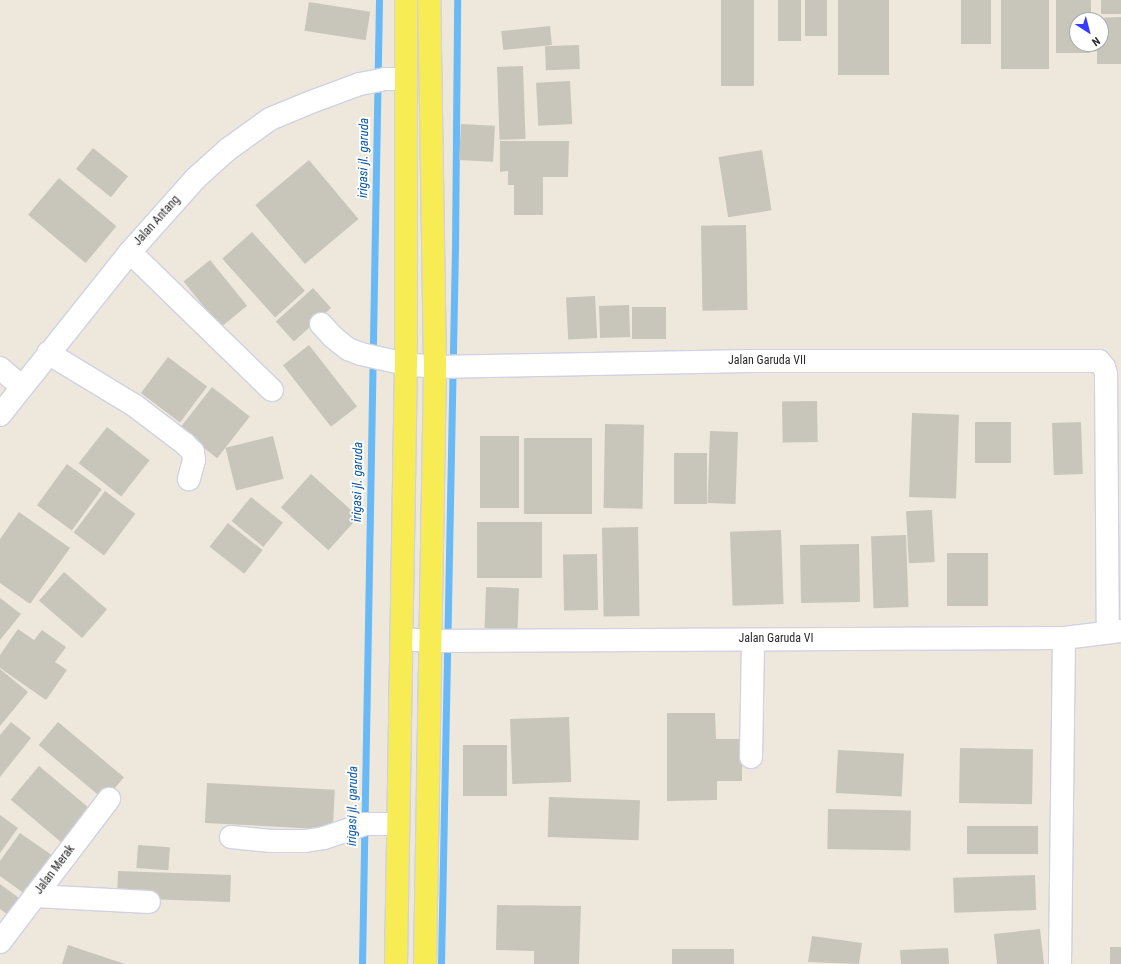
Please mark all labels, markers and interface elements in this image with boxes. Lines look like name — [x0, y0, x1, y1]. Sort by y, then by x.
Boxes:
north arrow — [1069, 12, 1109, 52]
text: N — [1089, 34, 1102, 49]
water label: irigasi jl. garuda — [356, 118, 372, 198]
street label: Jalan Antang — [131, 193, 183, 249]
street label: Jalan Garuda VII — [728, 354, 806, 368]
water label: irigasi jl. garuda — [350, 442, 366, 522]
street label: Jalan Garuda VI — [738, 632, 814, 646]
water label: irigasi jl. garuda — [345, 766, 361, 846]
street label: Jalan Merak — [32, 843, 78, 897]

